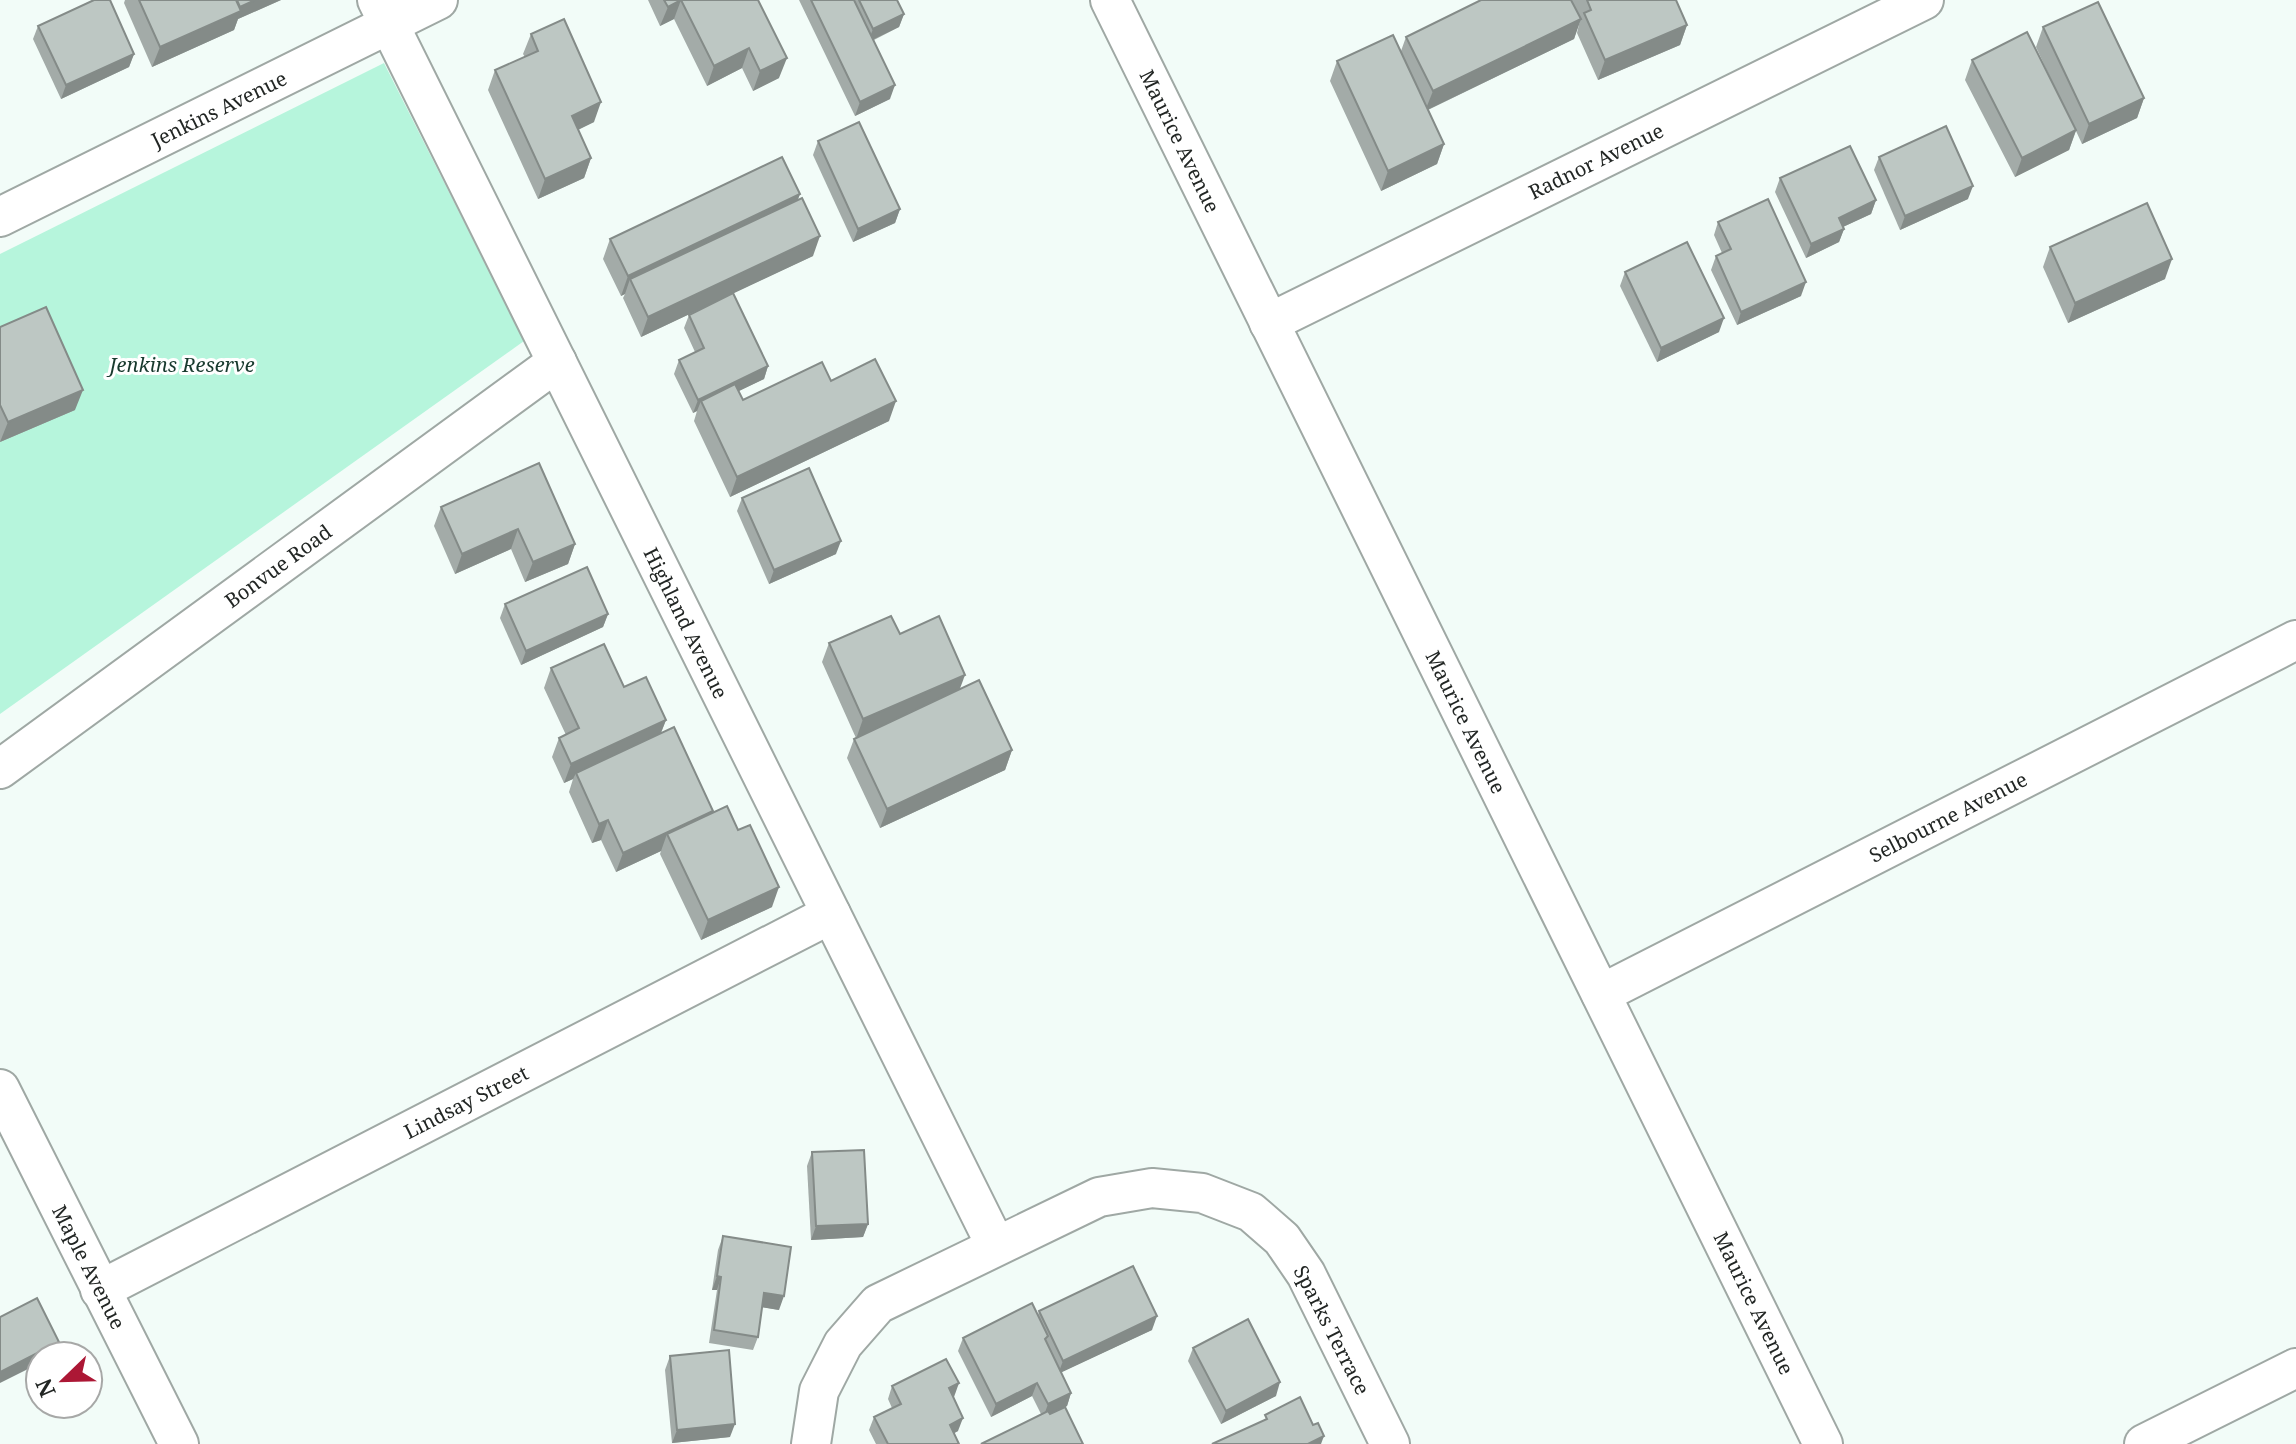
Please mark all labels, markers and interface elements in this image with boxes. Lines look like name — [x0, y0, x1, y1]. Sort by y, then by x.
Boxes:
street label: Jenkins Avenue — [146, 65, 291, 154]
street label: Maurice Avenue — [1134, 65, 1226, 217]
street label: Radnor Avenue — [1524, 117, 1668, 205]
park label: Jenkins Reserve — [105, 351, 255, 378]
street label: Bonvue Road — [219, 518, 337, 614]
street label: Highland Avenue — [638, 543, 734, 703]
street label: Maurice Avenue — [1420, 646, 1512, 798]
street label: Selbourne Avenue — [1864, 765, 2032, 869]
street label: Lindsay Street — [399, 1059, 533, 1145]
street label: Maple Avenue — [46, 1200, 132, 1334]
street label: Maurice Avenue — [1708, 1227, 1800, 1379]
street label: Sparks Terrace — [1288, 1261, 1376, 1399]
north arrow — [24, 1340, 104, 1420]
text: N — [27, 1374, 62, 1402]

